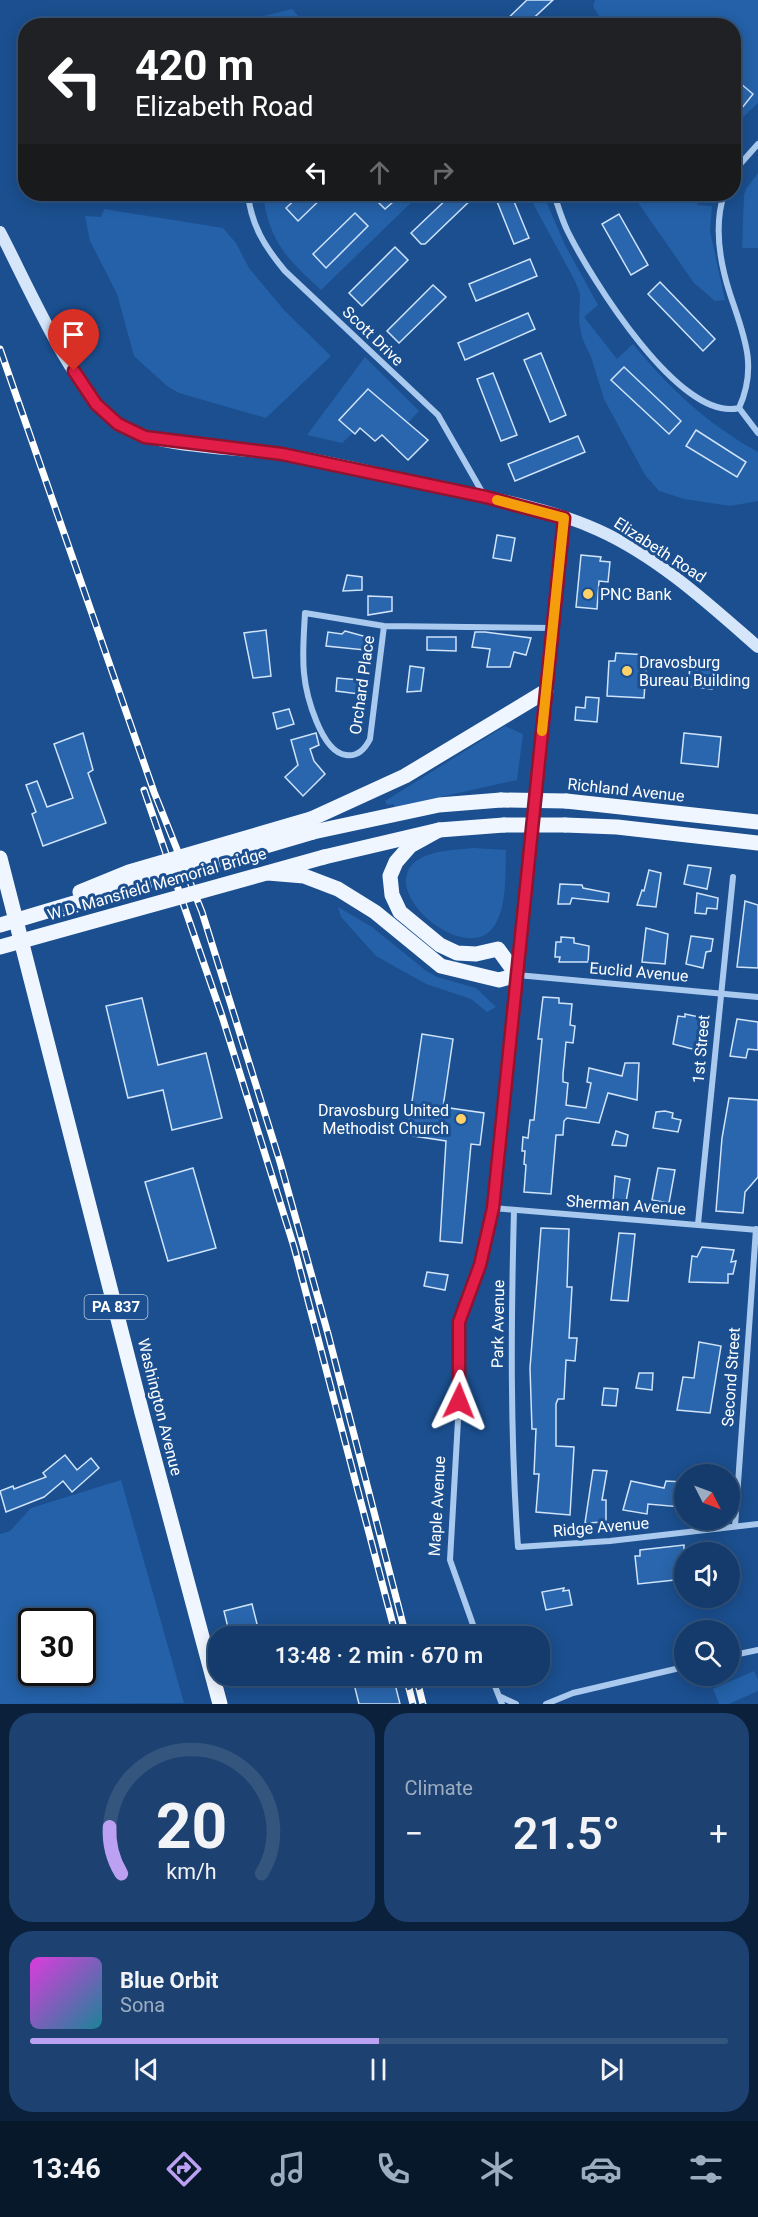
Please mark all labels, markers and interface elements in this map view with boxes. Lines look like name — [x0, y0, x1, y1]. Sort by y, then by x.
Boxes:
text: 420 m — [135, 41, 254, 90]
icon: left — [36, 42, 114, 120]
text: Elizabeth Road — [135, 91, 313, 123]
icon: left — [300, 156, 333, 189]
icon: ahead — [363, 156, 396, 189]
icon: right — [426, 156, 459, 189]
street label: Scott Drive — [339, 302, 407, 370]
pin — [48, 309, 99, 371]
icon: arrive — [57, 318, 90, 351]
street label: Elizabeth Road — [610, 513, 710, 587]
place label: PNC Bank — [600, 585, 672, 604]
marker: PNC Bank — [581, 587, 595, 601]
street label: Orchard Place — [346, 634, 378, 736]
place label: Dravosburg Bureau Building — [639, 653, 750, 690]
marker: Dravosburg Bureau Building — [620, 664, 634, 678]
street label: Richland Avenue — [566, 774, 686, 806]
street label: W.D. Mansfield Memorial Bridge — [45, 844, 269, 924]
street label: Euclid Avenue — [589, 958, 689, 986]
street label: 1st Street — [689, 1014, 713, 1084]
place label: Dravosburg United Methodist Church — [318, 1101, 449, 1138]
marker: Dravosburg United Methodist Church — [454, 1112, 468, 1126]
street label: Sherman Avenue — [565, 1191, 687, 1219]
street label: Park Avenue — [488, 1280, 508, 1368]
road number: PA 837 — [84, 1295, 148, 1319]
street label: Second Street — [718, 1327, 744, 1427]
street label: Washington Avenue — [134, 1336, 186, 1478]
position arrow — [427, 1369, 491, 1433]
street label: Maple Avenue — [425, 1455, 449, 1557]
north arrow — [674, 1464, 740, 1530]
map controls — [674, 1464, 740, 1686]
street label: Ridge Avenue — [552, 1513, 650, 1541]
button: sound — [674, 1542, 740, 1608]
speed limit sign: 30 — [18, 1608, 96, 1686]
button: search — [674, 1620, 740, 1686]
text: 13:48 · 2 min · 670 m — [275, 1643, 483, 1668]
text: Climate — [405, 1776, 473, 1800]
text: 20 — [156, 1790, 228, 1863]
text: 21.5° — [513, 1807, 620, 1860]
text: − — [405, 1814, 423, 1853]
text: + — [709, 1814, 728, 1853]
text: km/h — [167, 1860, 217, 1885]
text: Blue Orbit — [120, 1968, 218, 1993]
text: Sona — [120, 1993, 165, 2017]
icon: previous — [130, 2053, 163, 2086]
icon: pause — [362, 2053, 395, 2086]
icon: next — [595, 2053, 628, 2086]
icon: directions — [163, 2148, 205, 2190]
icon: music — [267, 2148, 309, 2190]
icon: phone — [372, 2148, 414, 2190]
icon: climate — [476, 2148, 518, 2190]
icon: car — [580, 2148, 622, 2190]
icon: filters — [685, 2148, 727, 2190]
text: 13:46 — [31, 2153, 101, 2185]

